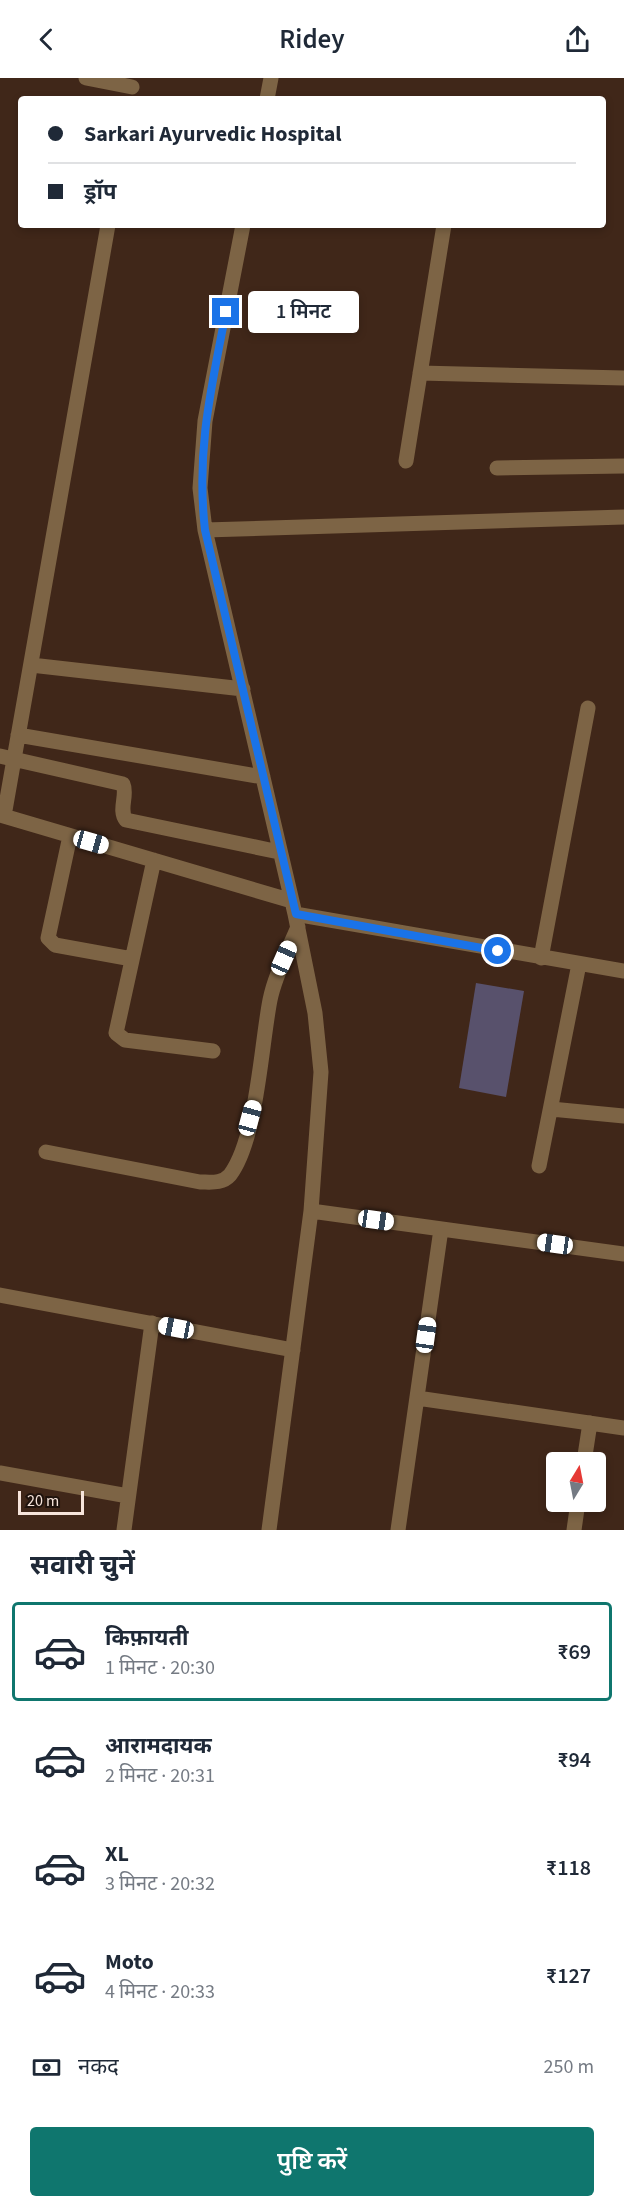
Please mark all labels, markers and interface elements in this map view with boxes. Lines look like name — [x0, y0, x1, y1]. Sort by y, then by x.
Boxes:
text: Ridey — [279, 20, 345, 59]
icon: back — [30, 23, 63, 56]
icon: share — [561, 23, 594, 56]
text: Sarkari Ayurvedic Hospital — [84, 118, 342, 150]
text: ड्रॉप — [84, 176, 117, 208]
callout: 1 मिनट — [247, 291, 358, 333]
route end — [212, 298, 239, 325]
text: 1 मिनट — [276, 298, 331, 326]
car — [71, 828, 111, 856]
route start — [484, 937, 511, 964]
car — [268, 938, 300, 978]
car — [237, 1098, 263, 1138]
car — [357, 1209, 395, 1231]
car — [536, 1233, 574, 1255]
car — [157, 1316, 195, 1340]
car — [415, 1316, 437, 1354]
north arrow — [546, 1452, 606, 1512]
map controls — [546, 1452, 606, 1512]
scale bar — [18, 1488, 84, 1516]
text: 20 m — [27, 1490, 59, 1512]
text: सवारी चुनें — [30, 1546, 135, 1585]
text: किफ़ायती — [105, 1622, 189, 1654]
icon: car — [33, 1625, 87, 1679]
text: ₹69 — [557, 1636, 591, 1668]
text: 1 मिनट · 20:30 — [105, 1654, 215, 1682]
text: आरामदायक — [105, 1730, 212, 1762]
icon: car — [33, 1733, 87, 1787]
text: ₹94 — [557, 1744, 591, 1776]
text: 2 मिनट · 20:31 — [105, 1762, 215, 1790]
text: XL — [105, 1838, 129, 1870]
icon: car — [33, 1841, 87, 1895]
text: ₹118 — [546, 1852, 591, 1884]
text: 3 मिनट · 20:32 — [105, 1870, 215, 1898]
text: Moto — [105, 1946, 154, 1978]
icon: car — [33, 1949, 87, 2003]
text: ₹127 — [546, 1960, 591, 1992]
text: 4 मिनट · 20:33 — [105, 1978, 215, 2006]
icon: cash — [30, 2051, 63, 2084]
text: नकद — [78, 2051, 119, 2083]
text: 250 m — [544, 2053, 594, 2081]
button: पुष्टि करें — [30, 2127, 594, 2196]

